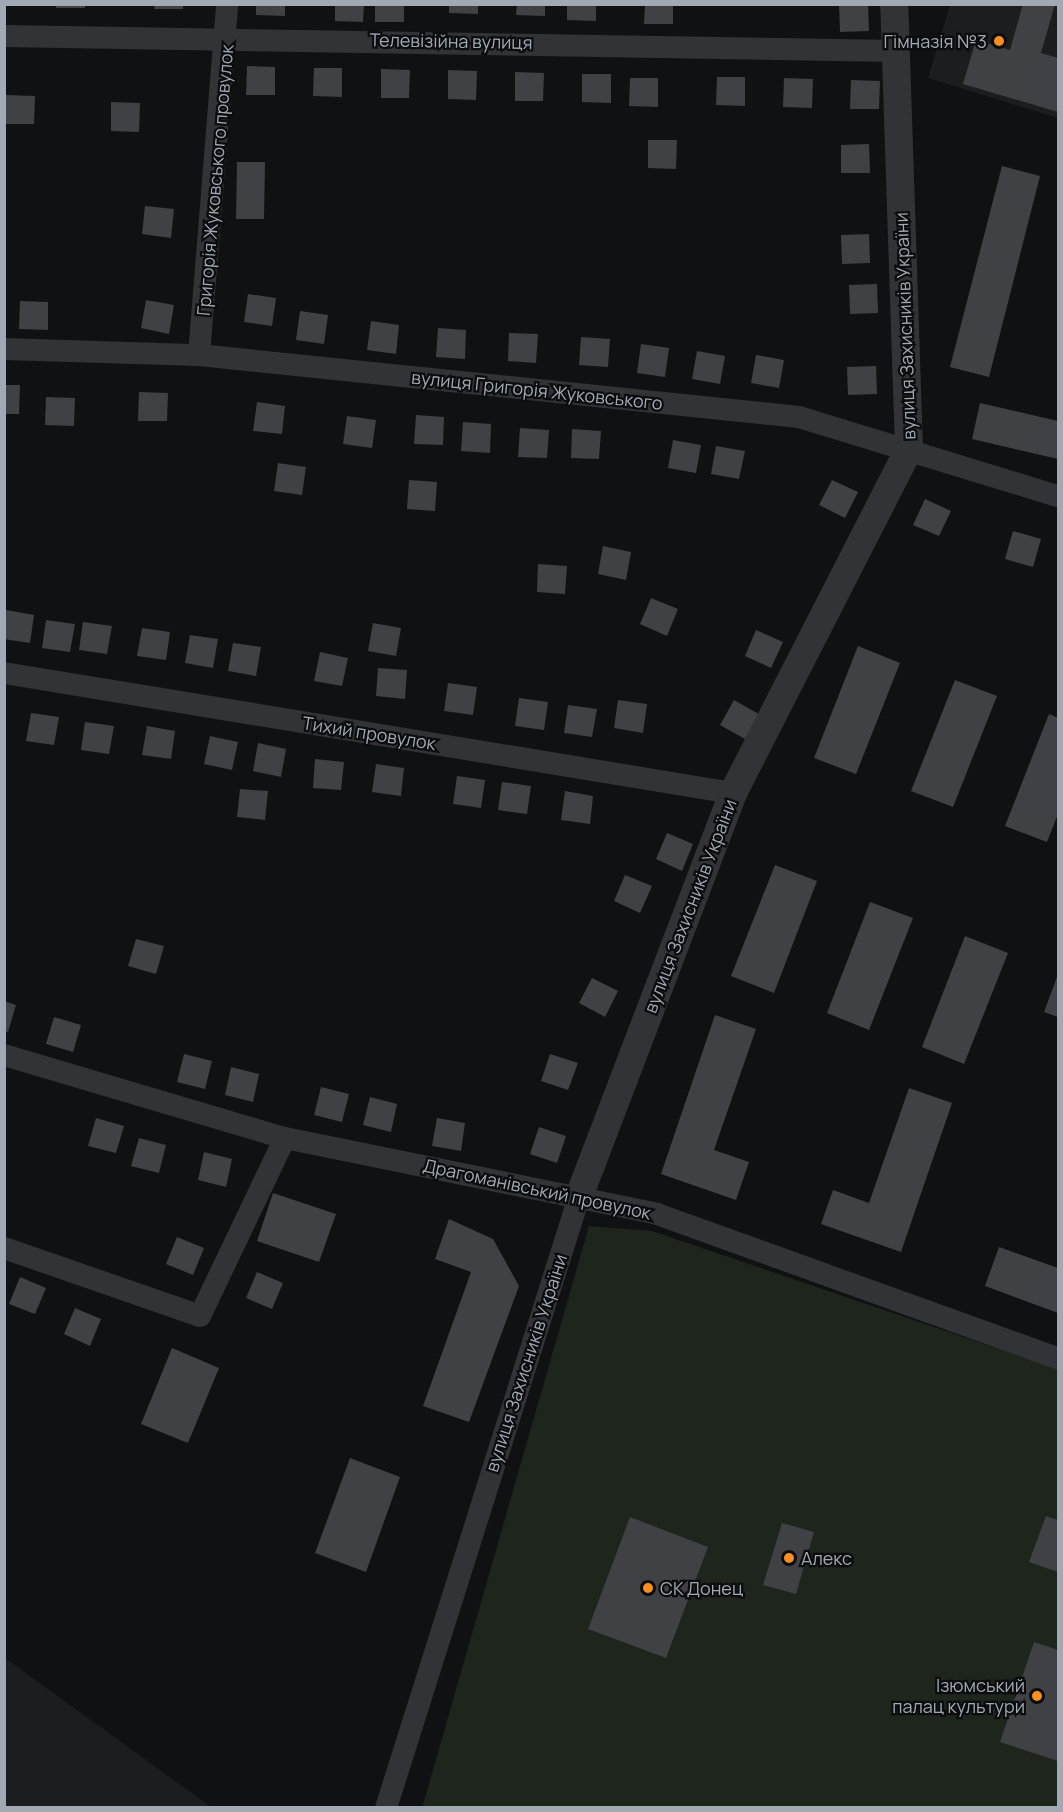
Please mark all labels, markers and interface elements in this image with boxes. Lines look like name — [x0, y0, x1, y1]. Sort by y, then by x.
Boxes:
street label: Телевізійна вулиця — [369, 29, 533, 53]
place label: Гімназія №3 — [883, 30, 987, 52]
marker: Гімназія №3 — [992, 34, 1006, 48]
street label: Григорія Жуковського провулок — [192, 43, 238, 317]
street label: вулиця Захисників України — [890, 212, 920, 440]
street label: вулиця Григорія Жуковського — [410, 366, 664, 414]
street label: Тихий провулок — [301, 712, 437, 754]
street label: вулиця Захисників України — [639, 796, 741, 1016]
street label: Драгоманівський провулок — [421, 1154, 653, 1224]
street label: вулиця Захисників України — [481, 1251, 571, 1475]
place label: Алекс — [801, 1547, 852, 1569]
marker: Алекс — [782, 1551, 796, 1565]
place label: СК Донец — [660, 1577, 743, 1599]
marker: СК Донец — [641, 1581, 655, 1595]
place label: Ізюмський палац культури — [892, 1675, 1025, 1718]
marker: Ізюмський палац культури — [1030, 1689, 1044, 1703]

